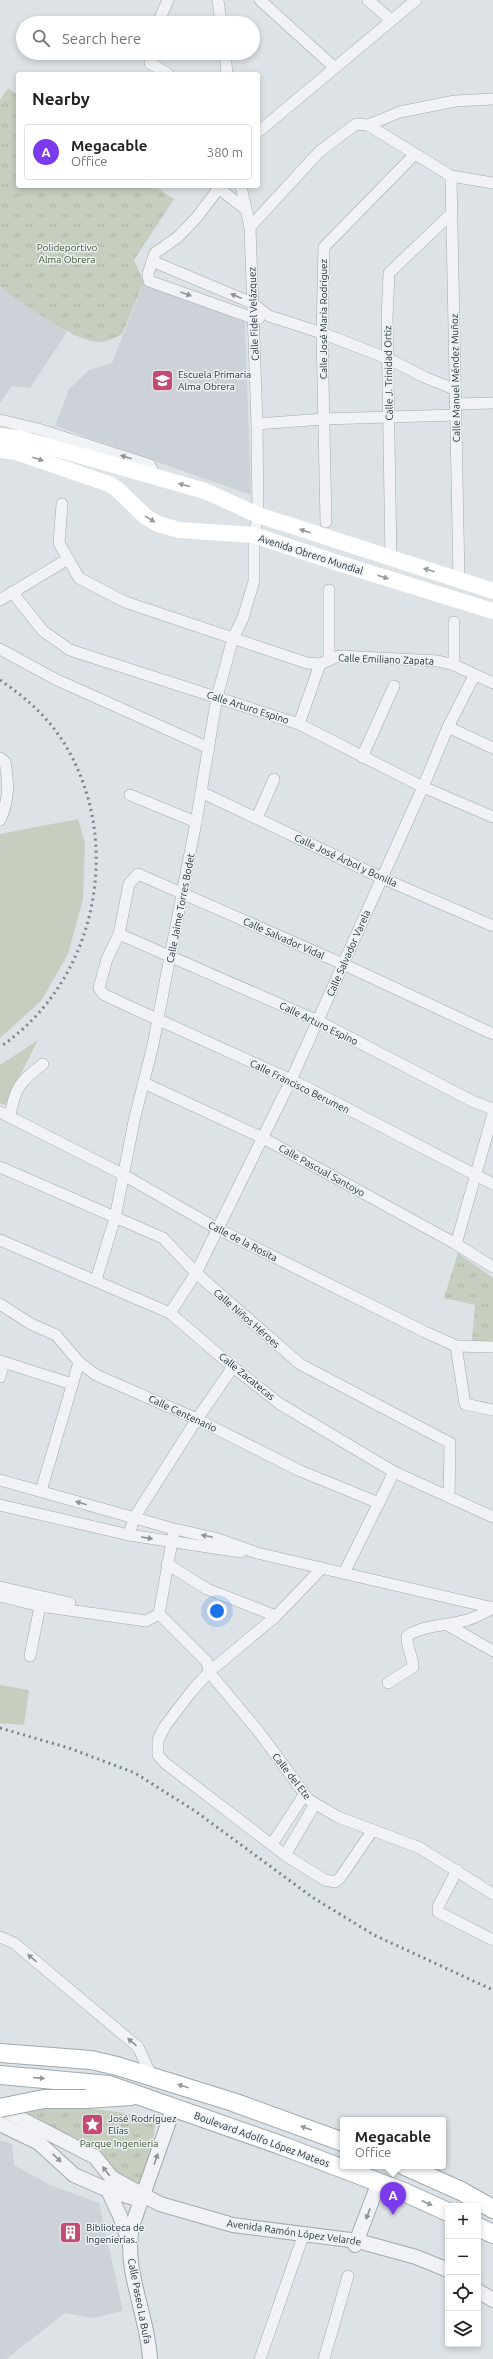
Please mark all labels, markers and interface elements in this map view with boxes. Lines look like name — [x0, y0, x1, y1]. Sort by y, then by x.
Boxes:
search box — [16, 16, 260, 60]
icon: search — [30, 27, 52, 49]
text: Search here — [62, 30, 141, 47]
text: Nearby — [32, 89, 90, 108]
text: Megacable — [71, 137, 147, 154]
text: A — [41, 145, 51, 159]
text: 380 m — [207, 145, 243, 159]
text: Office — [71, 154, 107, 168]
park label: Polideportivo Alma Obrera — [37, 242, 97, 265]
street label: Calle José María Rodríguez — [318, 258, 329, 379]
street label: Calle Fidel Velázquez — [246, 267, 261, 361]
one-way arrow — [180, 292, 192, 298]
one-way arrow — [229, 293, 241, 299]
street label: Calle Manuel Méndez Muñoz — [449, 313, 462, 442]
street label: Calle J. Trinidad Ortiz — [382, 325, 395, 421]
school or university icon: Escuela Primaria Alma Obrera — [150, 367, 176, 393]
place label: Escuela Primaria Alma Obrera — [178, 369, 251, 392]
one-way arrow — [120, 454, 132, 460]
one-way arrow — [32, 456, 44, 462]
one-way arrow — [178, 482, 190, 488]
one-way arrow — [145, 515, 155, 523]
one-way arrow — [299, 528, 311, 534]
street label: Avenida Obrero Mundial — [257, 532, 365, 577]
one-way arrow — [423, 567, 435, 573]
one-way arrow — [377, 574, 389, 580]
street label: Calle Emiliano Zapata — [338, 652, 434, 667]
street label: Calle Arturo Espino — [205, 689, 291, 726]
street label: Calle José Árbol y Bonilla — [293, 831, 399, 889]
street label: Calle Jaime Torres Bodet — [164, 852, 197, 964]
street label: Calle Salvador Varela — [324, 908, 373, 998]
street label: Calle Salvador Vidal — [241, 916, 326, 961]
street label: Calle Arturo Espino — [278, 1000, 360, 1047]
street label: Calle Francisco Berumen — [248, 1058, 351, 1115]
street label: Calle Pascual Santoyo — [277, 1142, 367, 1199]
street label: Calle de la Rosita — [206, 1219, 279, 1264]
street label: Calle Niños Héroes — [211, 1287, 282, 1350]
street label: Calle Zacatecas — [217, 1351, 277, 1402]
street label: Calle Centenario — [147, 1393, 219, 1434]
one-way arrow — [75, 1500, 87, 1506]
one-way arrow — [201, 1533, 213, 1539]
one-way arrow — [141, 1535, 153, 1541]
your location — [207, 1601, 227, 1621]
street label: Calle del Ete — [270, 1751, 313, 1802]
one-way arrow — [27, 1954, 38, 1963]
one-way arrow — [127, 2037, 138, 2046]
one-way arrow — [33, 2074, 45, 2081]
one-way arrow — [177, 2083, 189, 2089]
street label: Boulevard Adolfo López Mateos — [193, 2110, 331, 2169]
place icon: José Rodríguez Elías — [80, 2111, 106, 2137]
place label: José Rodríguez Elías — [108, 2113, 177, 2136]
popup — [340, 2117, 446, 2169]
one-way arrow — [300, 2125, 312, 2131]
text: Megacable — [355, 2128, 431, 2145]
park label: Parque Ingenieria — [80, 2138, 158, 2149]
text: Office — [355, 2145, 391, 2159]
one-way arrow — [52, 2153, 62, 2163]
one-way arrow — [154, 2153, 160, 2165]
one-way arrow — [101, 2165, 110, 2176]
pin: A — [380, 2182, 406, 2215]
one-way arrow — [422, 2200, 434, 2206]
map controls — [445, 2203, 481, 2347]
button: + — [445, 2203, 481, 2239]
one-way arrow — [364, 2208, 370, 2220]
street label: Avenida Ramón López Velarde — [226, 2218, 362, 2247]
building icon: Biblioteca de Ingenierías. — [57, 2220, 83, 2246]
place label: Biblioteca de Ingenierías. — [86, 2222, 144, 2245]
button: − — [445, 2239, 481, 2275]
street label: Calle Paseo La Bufa — [126, 2257, 153, 2345]
button: locate — [445, 2275, 481, 2311]
button: layers — [445, 2311, 481, 2347]

